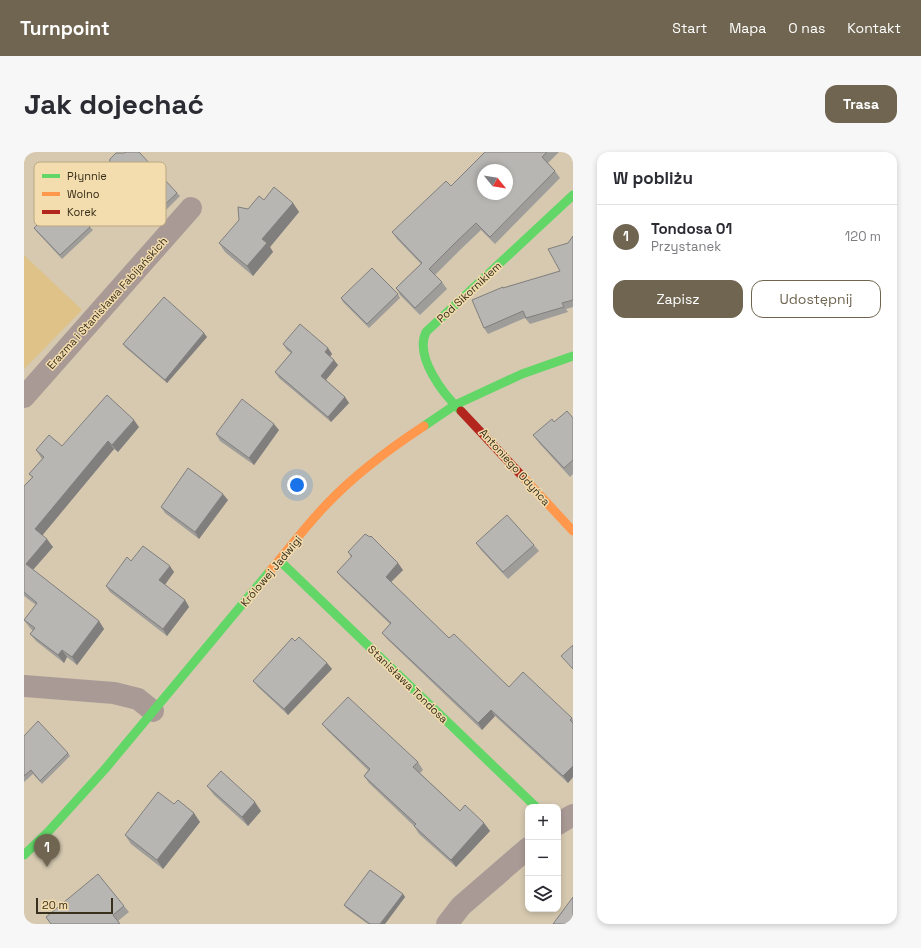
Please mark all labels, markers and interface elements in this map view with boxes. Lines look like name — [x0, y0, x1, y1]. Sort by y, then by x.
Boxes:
text: Turnpoint — [20, 16, 110, 41]
text: Start — [672, 19, 707, 37]
text: Mapa — [729, 19, 766, 37]
text: O nas — [788, 19, 825, 37]
text: Kontakt — [847, 19, 901, 37]
button: Trasa — [825, 85, 897, 123]
text: Jak dojechać — [24, 86, 204, 122]
legend — [34, 162, 166, 226]
north arrow — [477, 164, 513, 200]
text: W pobliżu — [613, 167, 693, 189]
text: Płynnie — [67, 169, 107, 183]
text: Wolno — [67, 187, 100, 201]
text: Korek — [67, 205, 97, 219]
text: Tondosa 01 — [651, 219, 732, 238]
text: 1 — [623, 228, 629, 245]
text: 120 m — [845, 228, 881, 245]
street label: Erazma i Stanisława Fabijańskich — [44, 234, 170, 372]
text: Przystanek — [651, 238, 721, 255]
street label: Pod Sikornikiem — [434, 259, 504, 325]
button: Zapisz — [613, 280, 743, 318]
button: Udostępnij — [751, 280, 881, 318]
street label: Antoniego Odyńca — [477, 426, 554, 509]
your location — [287, 475, 307, 495]
street label: Królowej Jadwigi — [237, 532, 305, 609]
street label: Stanisława Tondosa — [365, 642, 451, 726]
map controls — [525, 804, 561, 912]
button: + — [525, 804, 561, 840]
pin: 1 — [34, 834, 60, 867]
button: − — [525, 840, 561, 876]
button: layers — [525, 876, 561, 912]
scale bar — [36, 896, 113, 915]
text: 20 m — [42, 898, 68, 912]

